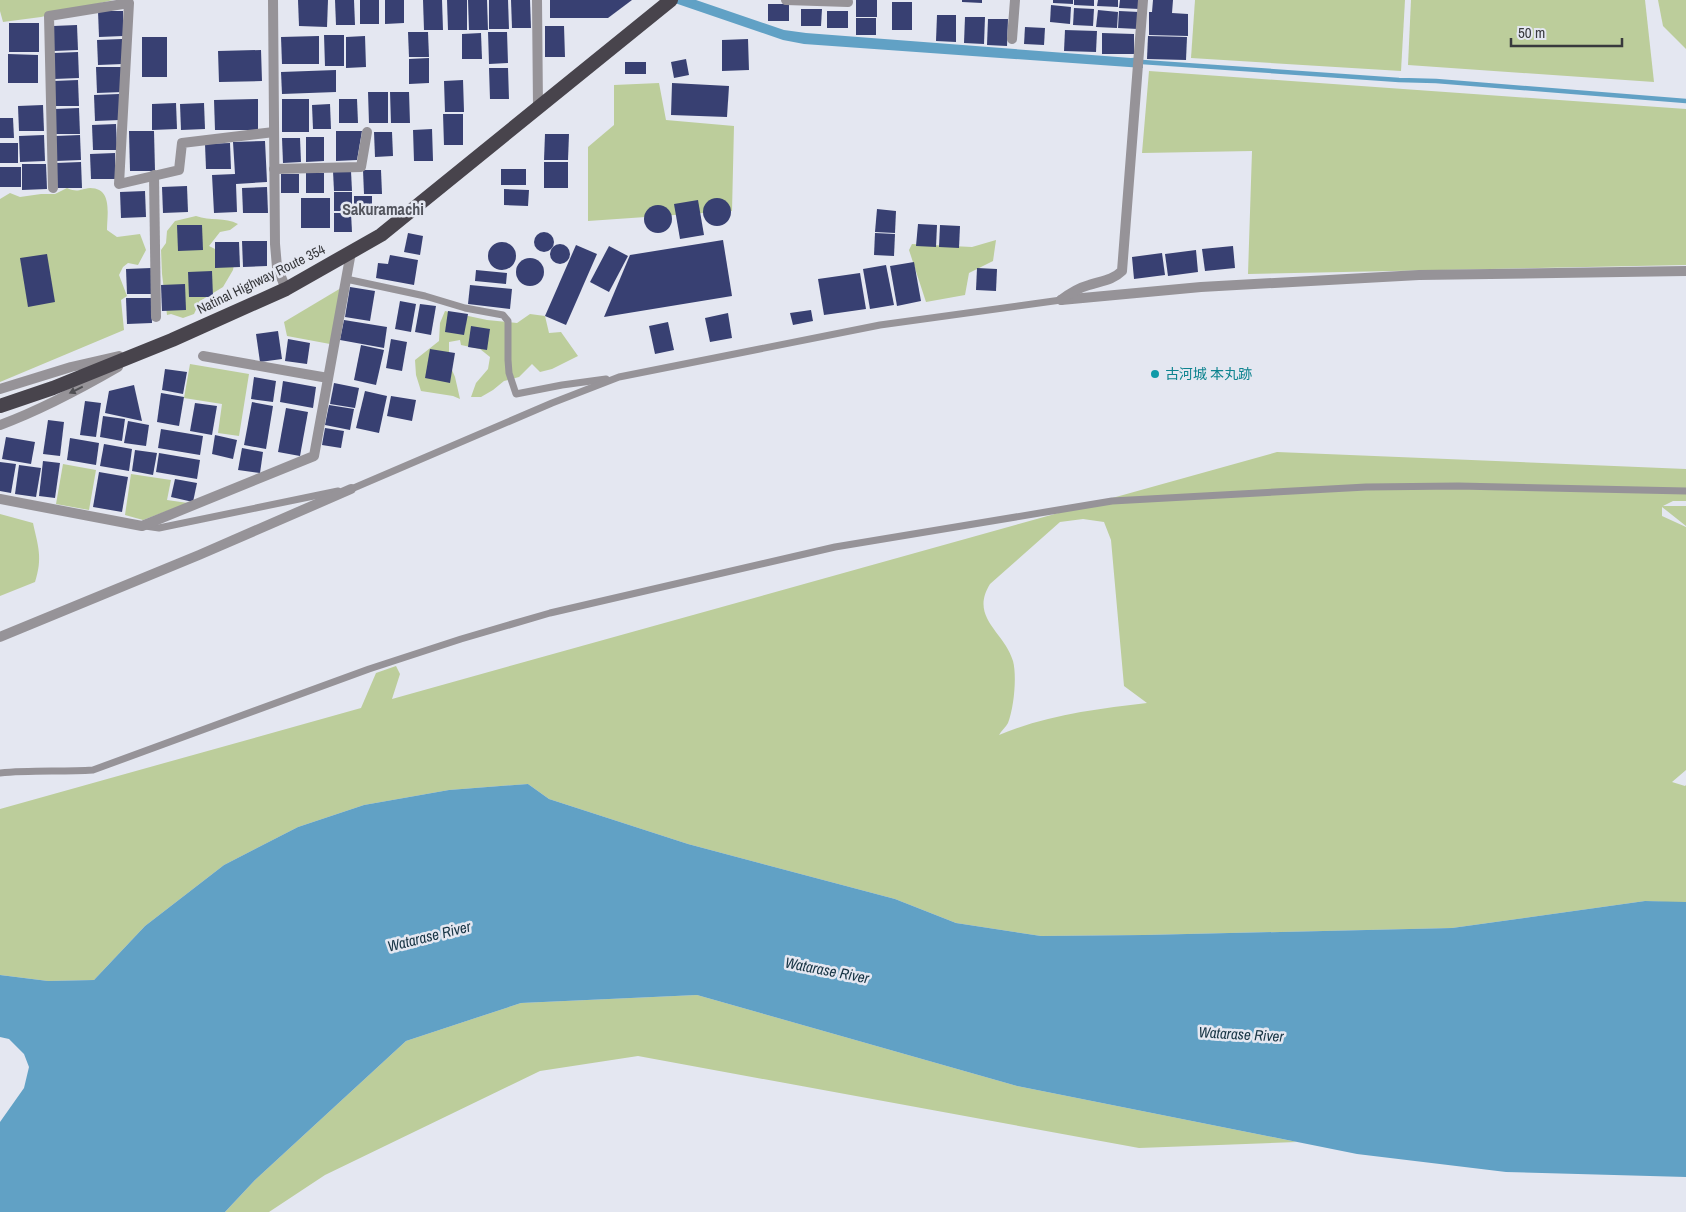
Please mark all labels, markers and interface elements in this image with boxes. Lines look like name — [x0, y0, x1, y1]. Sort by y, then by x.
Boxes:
scale bar — [1511, 15, 1622, 47]
text: 50 m — [1518, 22, 1545, 43]
district label: Sakuramachi — [342, 198, 424, 220]
street label: Natinal Highway Route 354 — [194, 240, 329, 318]
place label: 古河城 本丸跡 — [1165, 365, 1252, 383]
marker: 古河城 本丸跡 — [1149, 368, 1161, 380]
one-way arrow — [69, 387, 83, 395]
water label: Watarase River — [385, 915, 474, 956]
water label: Watarase River — [783, 952, 872, 989]
water label: Watarase River — [1198, 1021, 1285, 1047]

